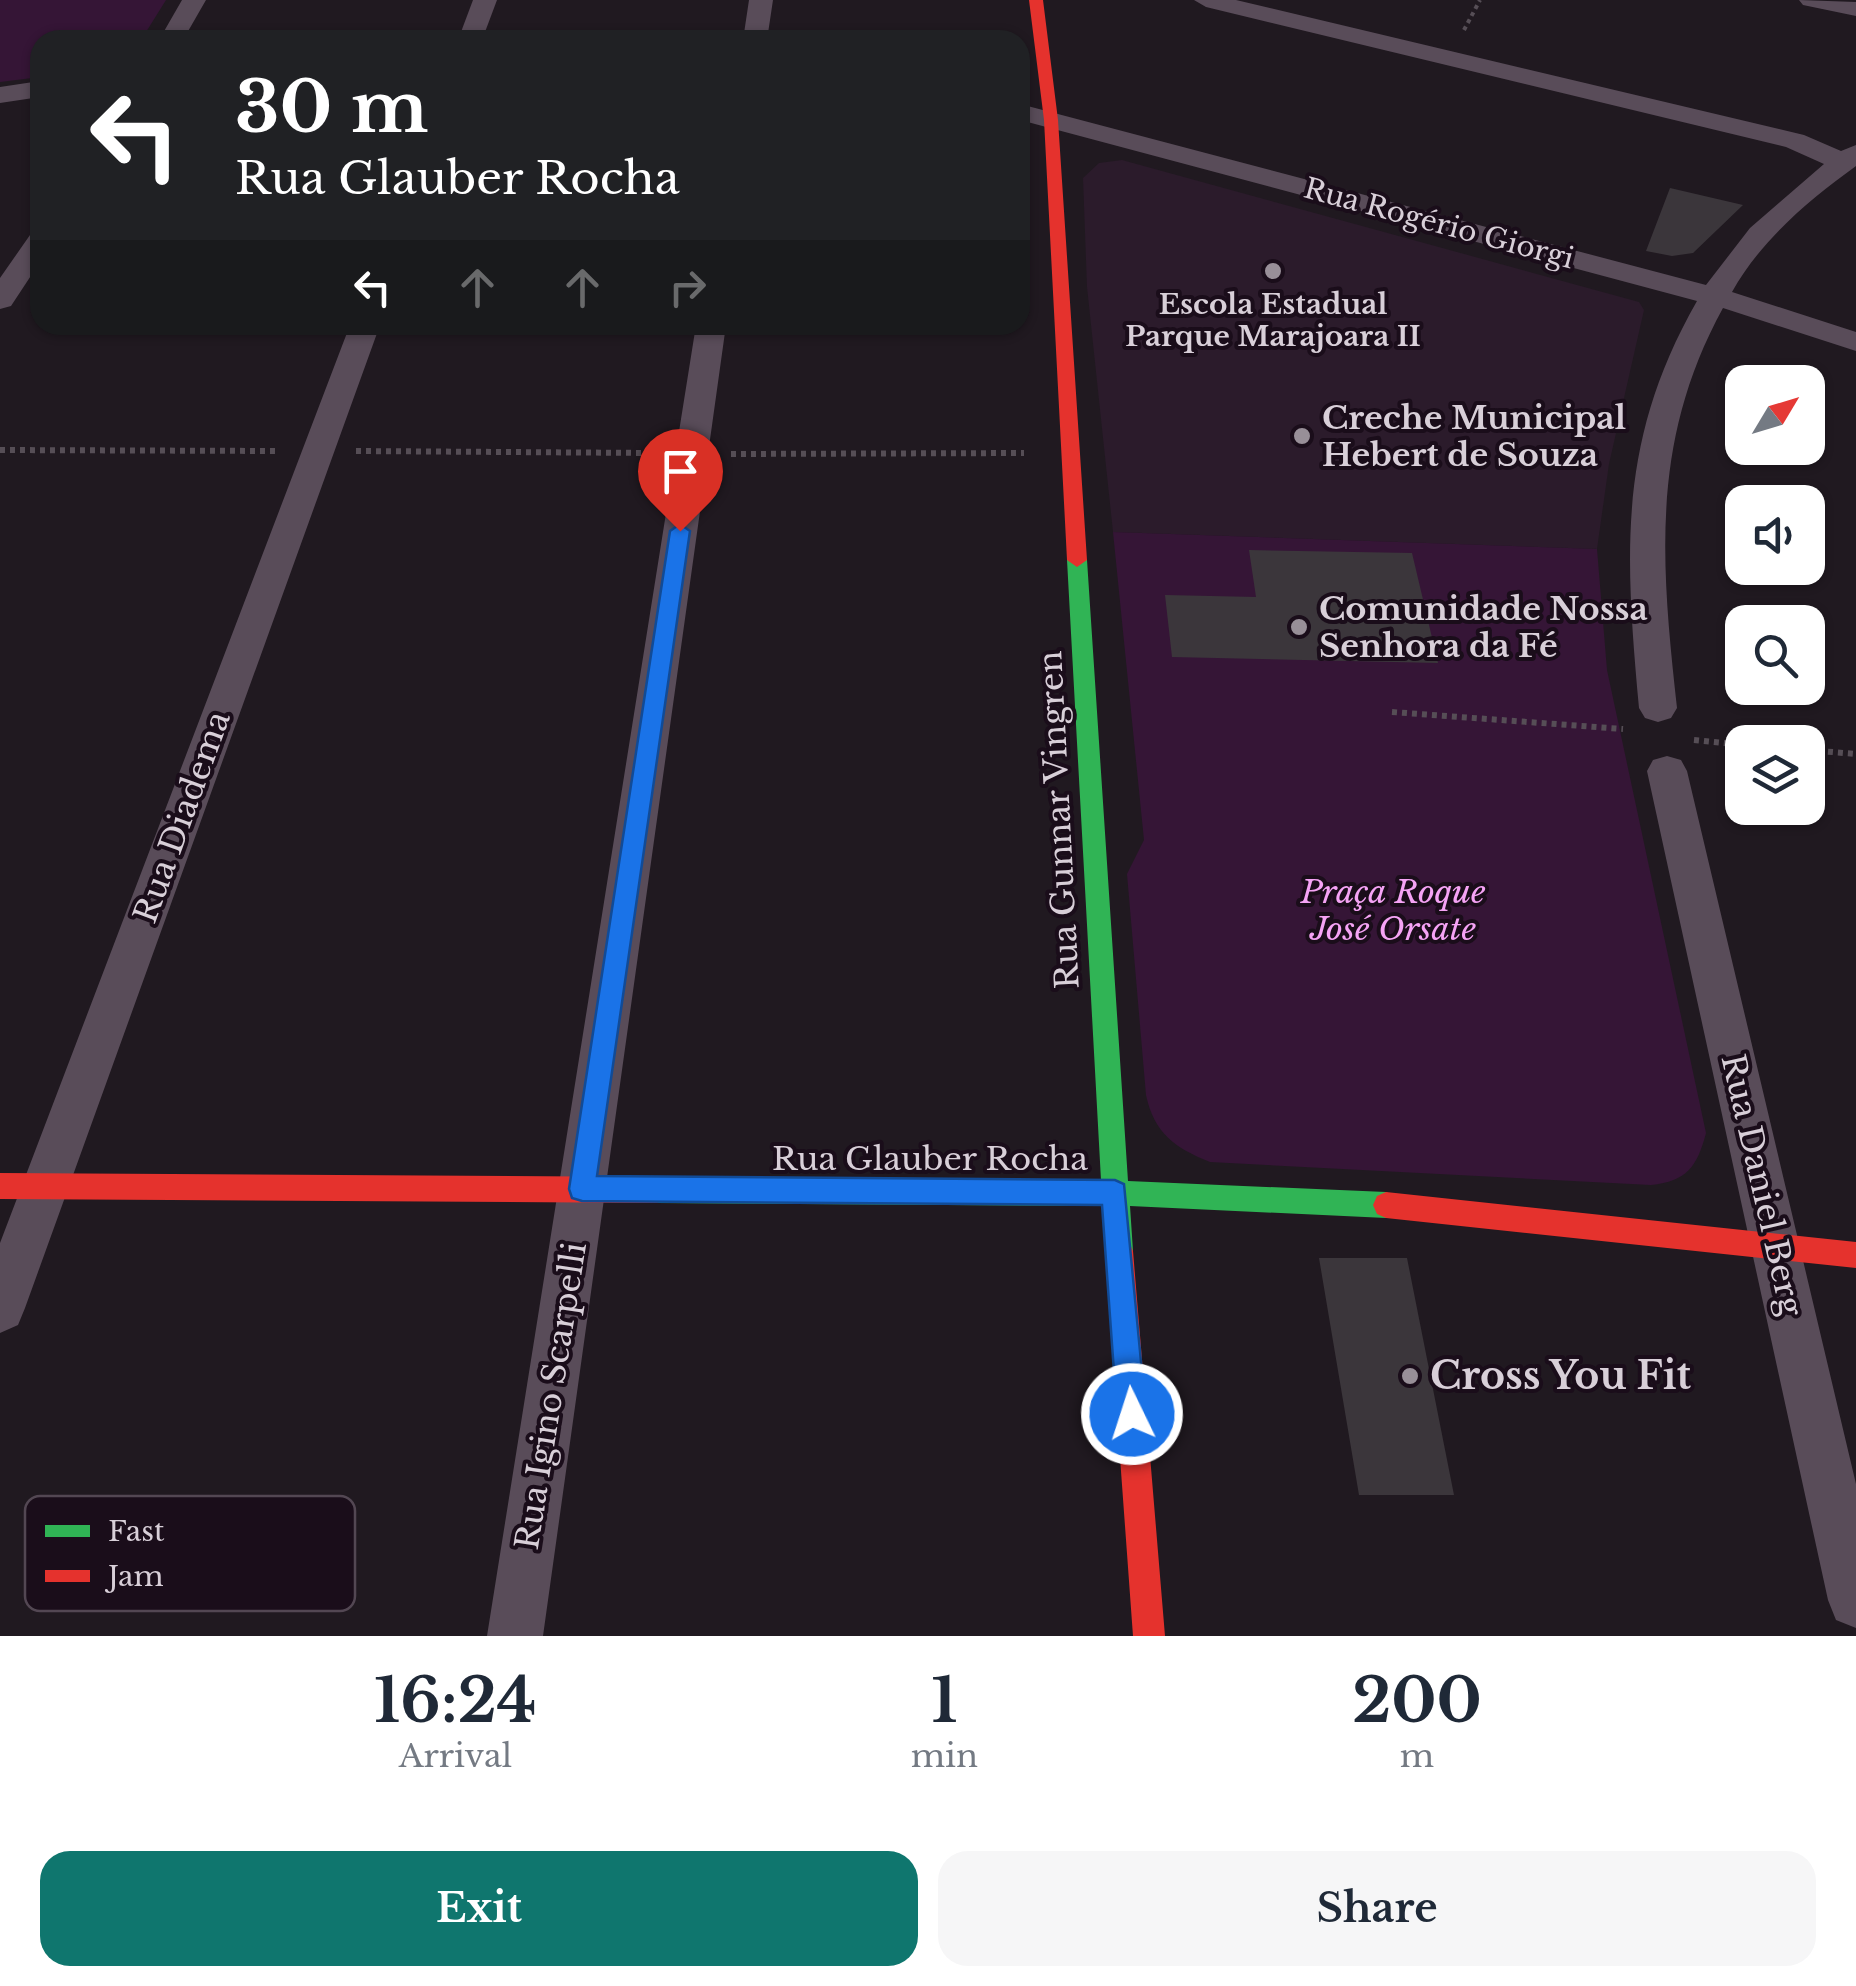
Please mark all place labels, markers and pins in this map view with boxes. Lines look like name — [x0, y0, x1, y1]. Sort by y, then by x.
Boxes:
marker: Escola Estadual Parque Marajoara II — [1262, 260, 1284, 282]
place label: Escola Estadual Parque Marajoara II — [1125, 287, 1421, 354]
place label: Creche Municipal Hebert de Souza — [1322, 398, 1626, 475]
marker: Creche Municipal Hebert de Souza — [1291, 425, 1313, 447]
pin — [638, 429, 723, 532]
place label: Comunidade Nossa Senhora da Fé — [1319, 589, 1648, 666]
marker: Comunidade Nossa Senhora da Fé — [1288, 616, 1310, 638]
place label: Cross You Fit — [1430, 1352, 1691, 1399]
marker: Cross You Fit — [1399, 1365, 1421, 1387]

